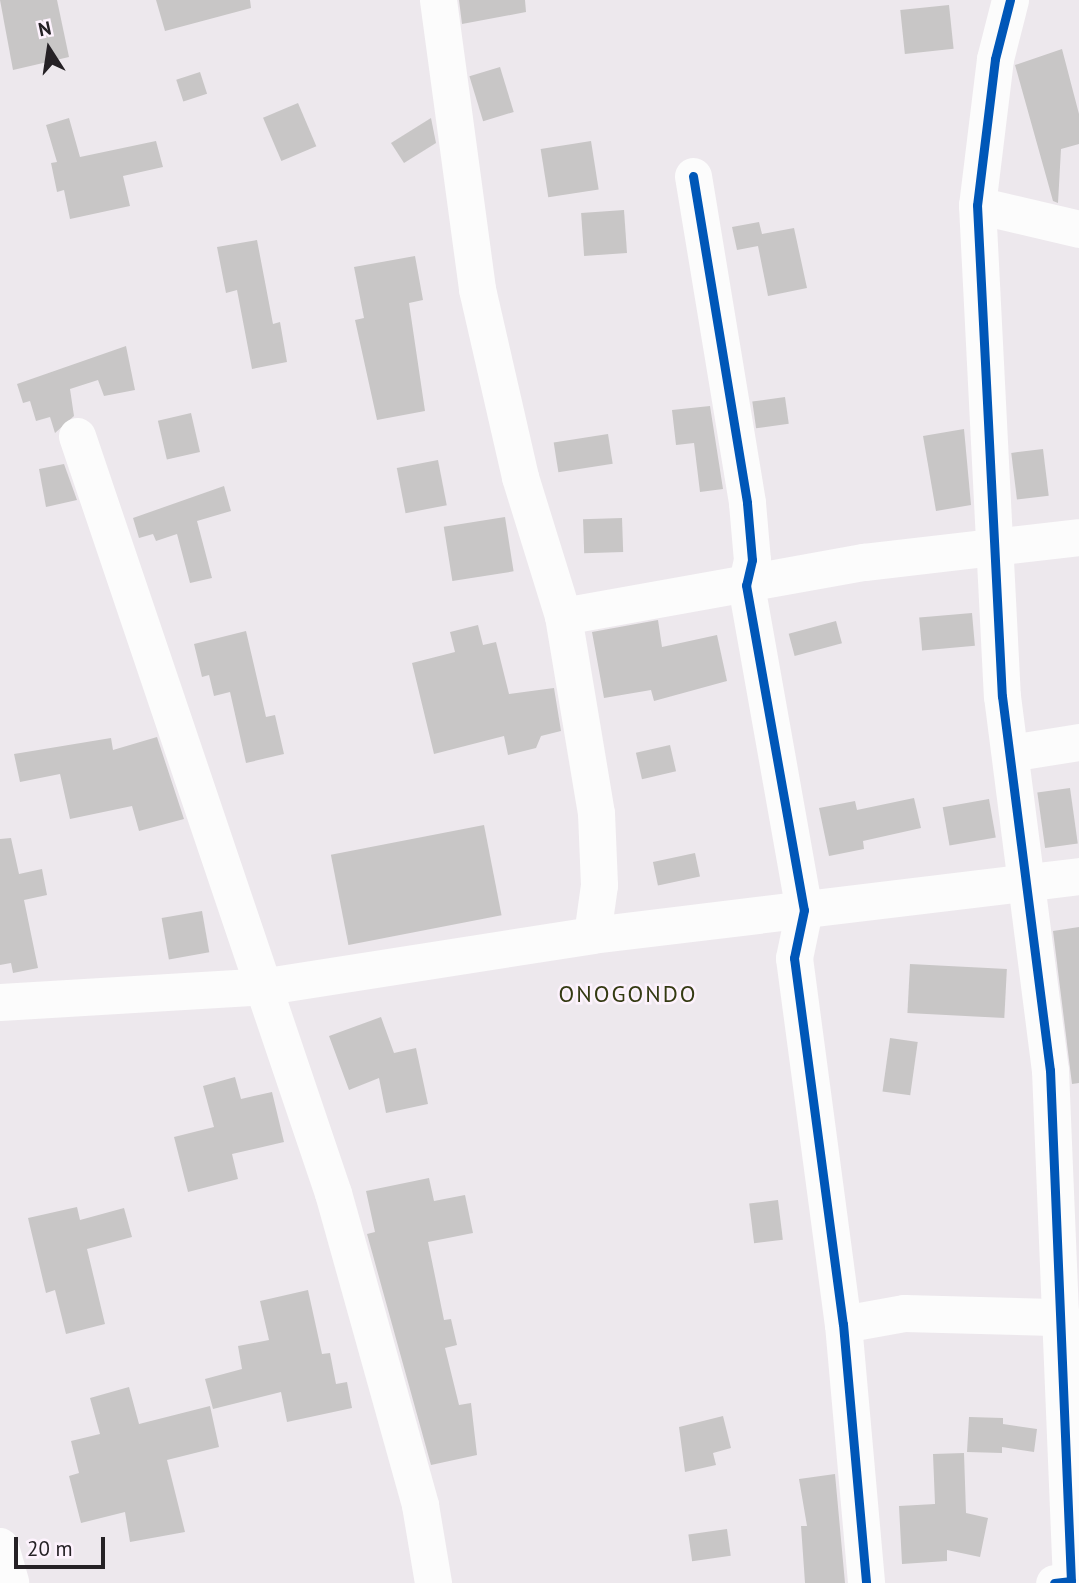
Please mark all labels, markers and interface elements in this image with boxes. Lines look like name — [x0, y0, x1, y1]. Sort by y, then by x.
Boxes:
north arrow — [14, 14, 84, 84]
text: N — [36, 15, 53, 41]
district label: ONOGONDO — [559, 980, 697, 1008]
scale bar — [18, 1524, 108, 1568]
text: 20 m — [27, 1535, 73, 1562]

